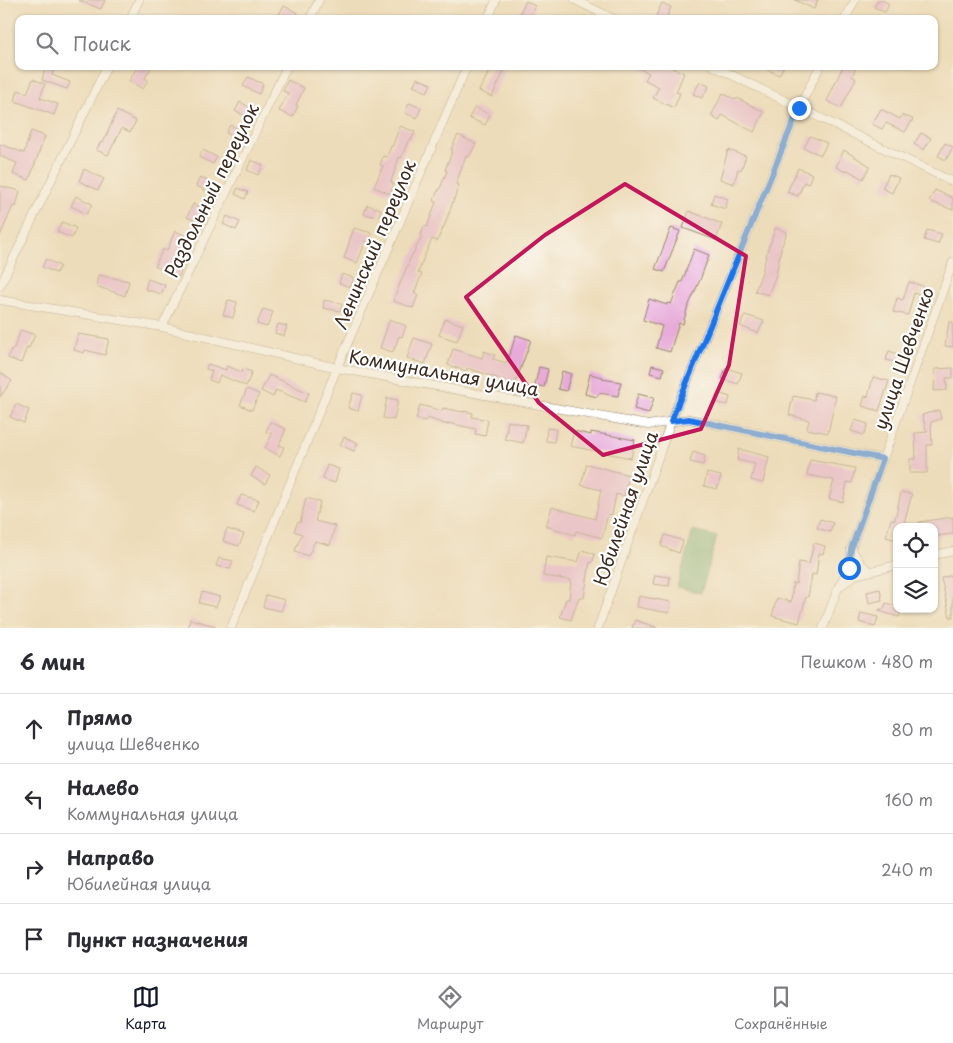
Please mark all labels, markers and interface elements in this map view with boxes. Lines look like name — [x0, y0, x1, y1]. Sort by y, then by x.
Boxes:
search box — [15, 15, 938, 70]
icon: search — [33, 29, 61, 57]
text: Поиск — [73, 29, 131, 57]
route end — [788, 97, 811, 120]
street label: Раздольный переулок — [157, 98, 265, 282]
street label: Ленинский переулок — [326, 155, 422, 333]
street label: улица Шевченко — [866, 283, 940, 433]
street label: Коммунальная улица — [347, 342, 542, 402]
street label: Юбилейная улица — [586, 427, 664, 589]
map controls — [893, 523, 938, 613]
button: locate — [893, 523, 938, 568]
route start — [838, 557, 861, 580]
button: layers — [893, 568, 938, 613]
text: 6 мин — [20, 645, 86, 677]
text: Пешком · 480 m — [801, 649, 933, 673]
text: Прямо — [67, 703, 132, 731]
icon: ahead — [20, 715, 48, 743]
text: 80 m — [891, 717, 933, 741]
text: улица Шевченко — [67, 731, 200, 755]
text: Налево — [67, 773, 139, 801]
icon: left — [20, 785, 48, 813]
text: 160 m — [885, 787, 933, 811]
text: Коммунальная улица — [67, 801, 238, 825]
text: Направо — [67, 843, 154, 871]
icon: right — [20, 855, 48, 883]
text: 240 m — [881, 857, 933, 881]
text: Юбилейная улица — [67, 871, 211, 895]
icon: arrive — [20, 925, 48, 953]
text: Пункт назначения — [67, 925, 248, 953]
tab: Карта — [125, 983, 166, 1034]
tab: Маршрут — [417, 983, 483, 1034]
tab: Сохранённые — [734, 983, 828, 1034]

